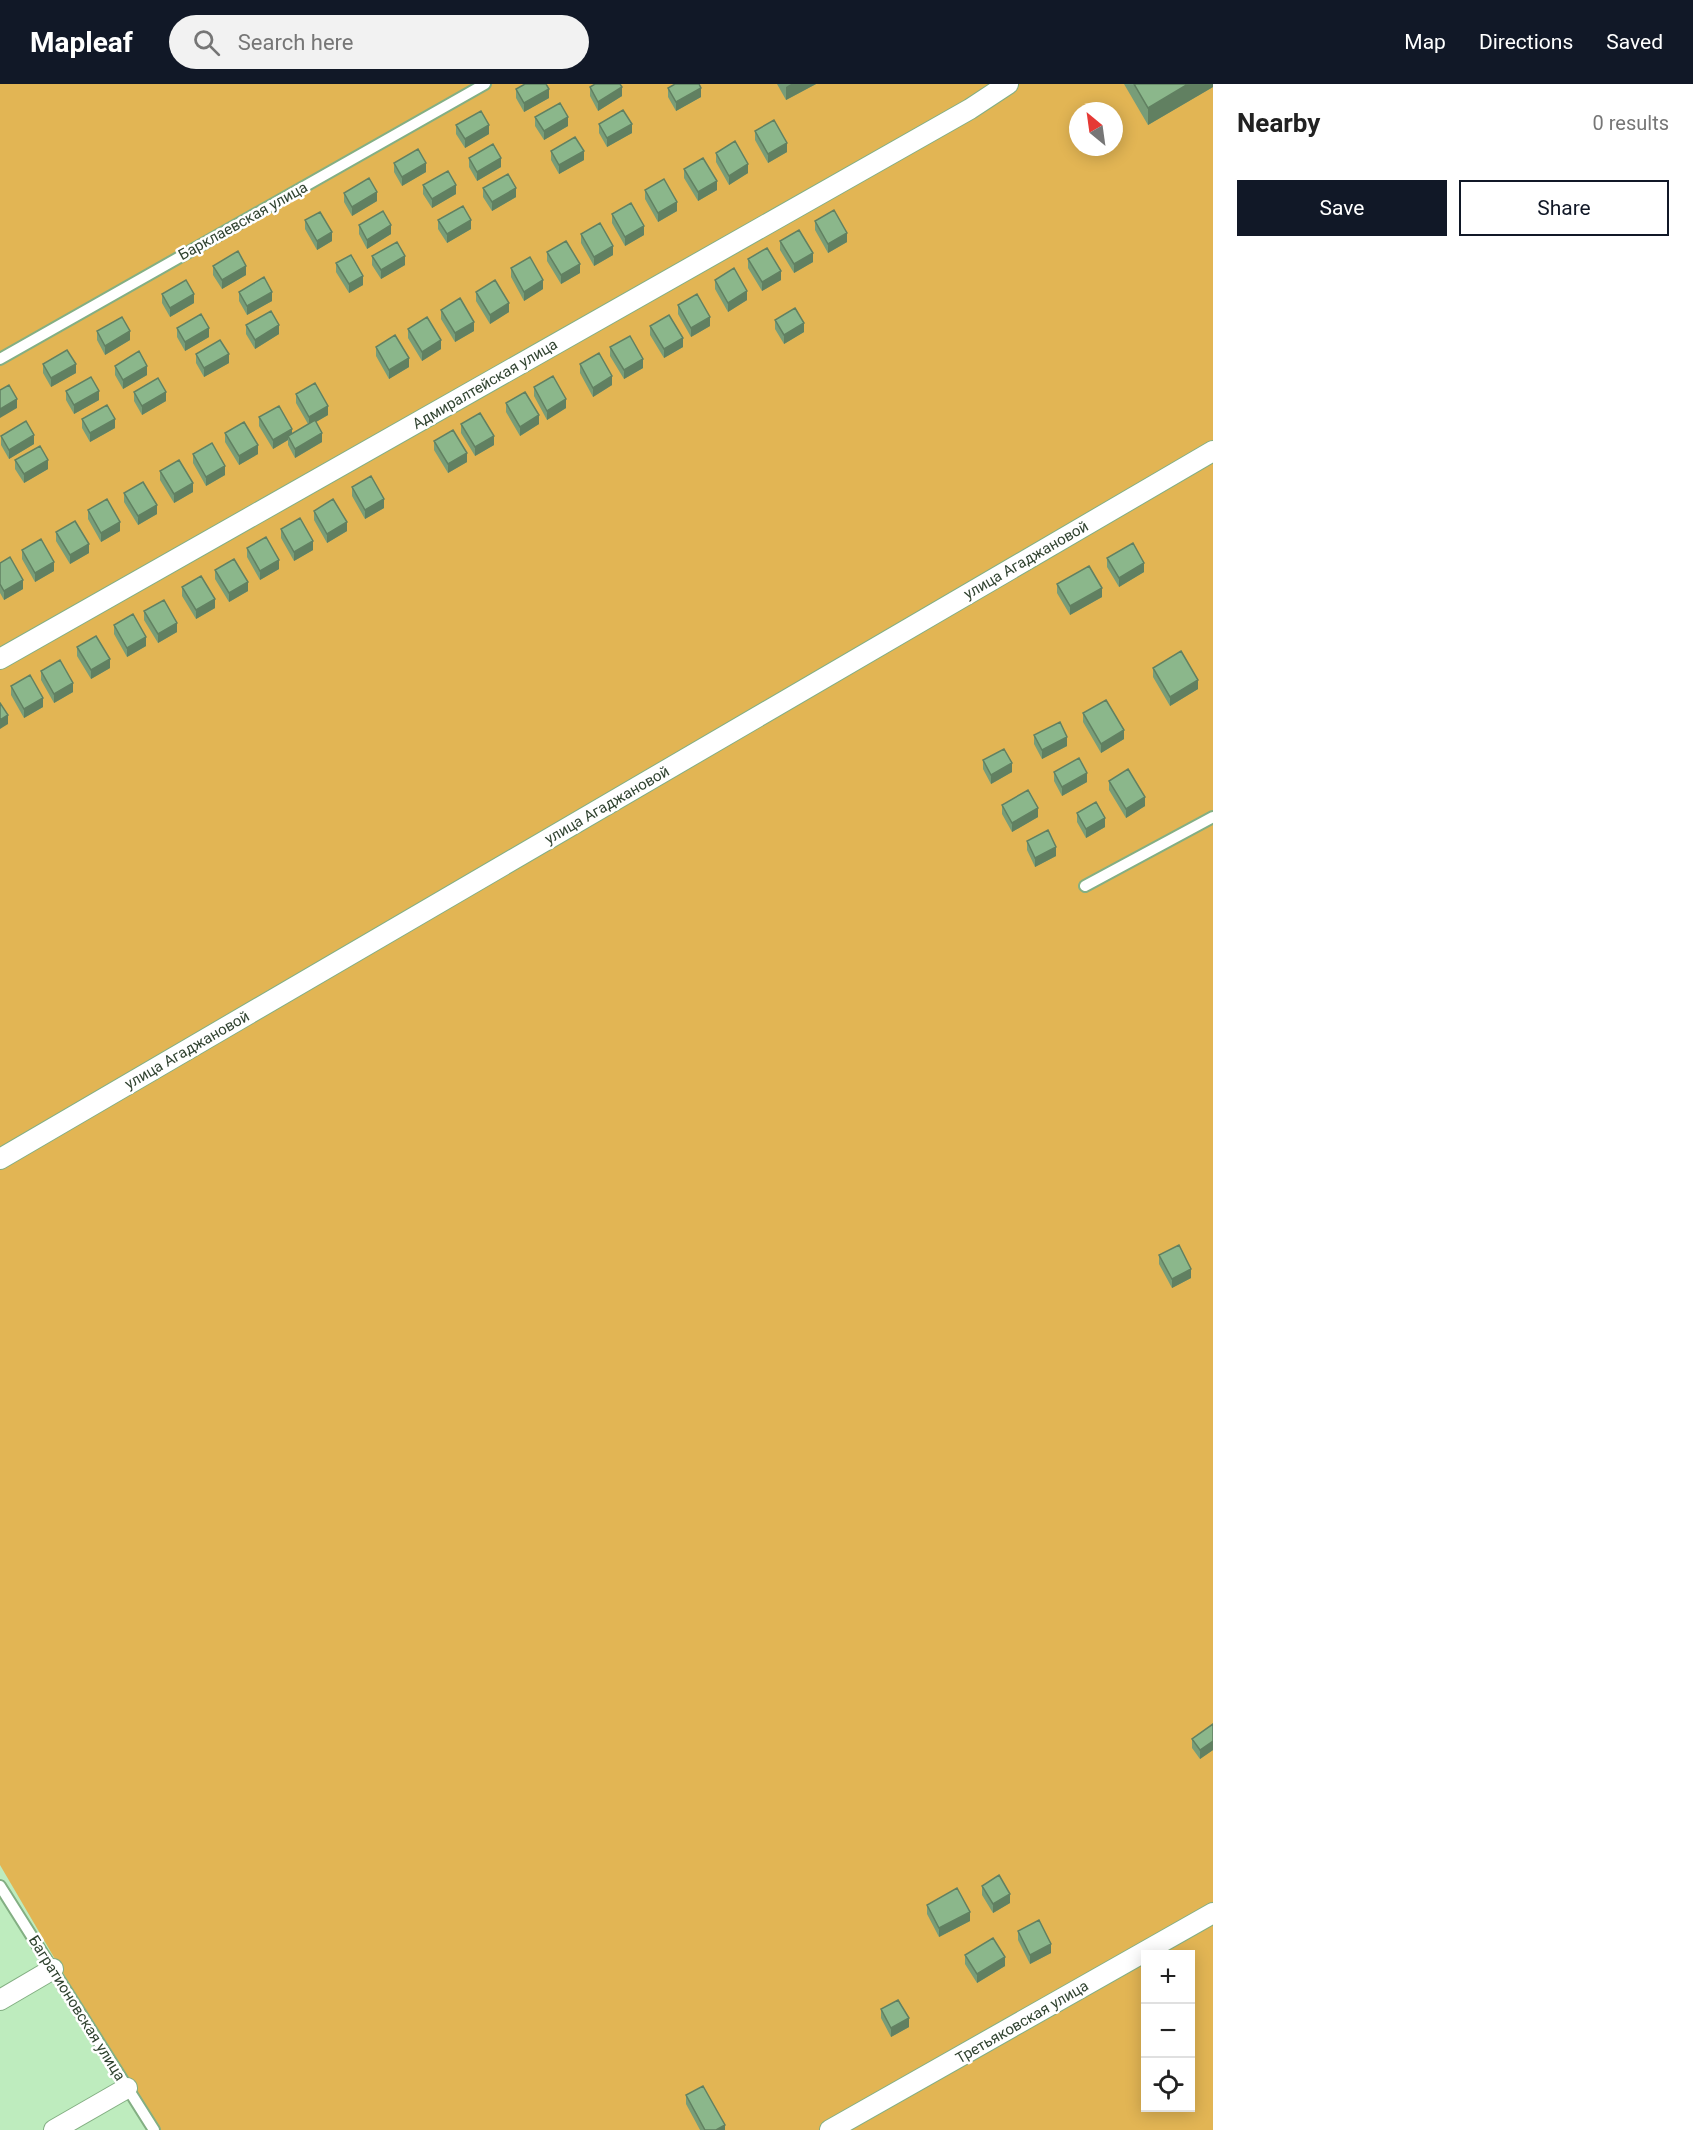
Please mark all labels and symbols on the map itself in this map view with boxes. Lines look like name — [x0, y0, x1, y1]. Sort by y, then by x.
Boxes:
north arrow — [1069, 102, 1123, 156]
street label: Барклаевская улица — [175, 178, 311, 264]
street label: Адмиралтейская улица — [409, 335, 561, 433]
street label: улица Агаджановой — [961, 517, 1091, 603]
street label: улица Агаджановой — [542, 762, 672, 848]
street label: улица Агаджановой — [122, 1007, 252, 1093]
street label: Багратионовская улица — [25, 1932, 129, 2084]
street label: Третьяковская улица — [952, 1977, 1092, 2067]

